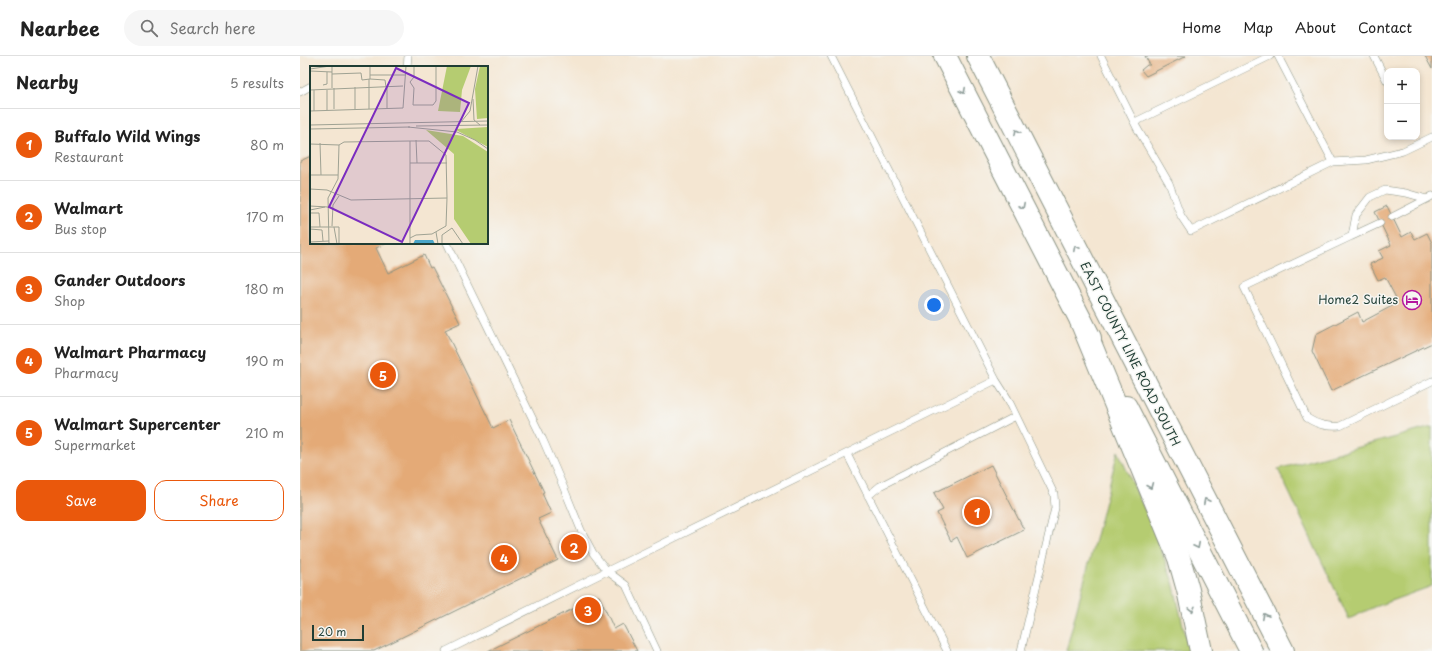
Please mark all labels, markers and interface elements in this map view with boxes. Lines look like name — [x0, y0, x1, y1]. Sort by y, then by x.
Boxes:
search box — [124, 10, 404, 46]
text: Nearbee — [20, 14, 100, 42]
text: Search here — [170, 16, 255, 39]
icon: search — [138, 17, 160, 39]
text: Home — [1182, 17, 1221, 38]
text: Map — [1243, 17, 1273, 38]
text: About — [1295, 17, 1336, 38]
text: Contact — [1358, 17, 1412, 38]
inset map — [310, 66, 488, 244]
map controls — [1384, 68, 1420, 140]
button: + — [1384, 68, 1420, 104]
text: Nearby — [16, 69, 78, 95]
text: 5 results — [230, 73, 284, 92]
one-way arrow — [958, 86, 966, 94]
button: − — [1384, 104, 1420, 140]
text: Buffalo Wild Wings — [54, 124, 201, 147]
one-way arrow — [1014, 129, 1022, 137]
text: 1 — [26, 135, 32, 154]
text: 80 m — [250, 135, 284, 154]
text: Restaurant — [54, 147, 124, 166]
text: Walmart — [54, 196, 123, 219]
one-way arrow — [1018, 202, 1025, 210]
text: 2 — [24, 207, 34, 226]
text: 170 m — [246, 207, 284, 226]
text: Bus stop — [54, 219, 107, 238]
one-way arrow — [1073, 245, 1081, 252]
street label: EAST COUNTY LINE ROAD SOUTH — [1076, 258, 1185, 449]
text: Gander Outdoors — [54, 268, 185, 291]
text: 3 — [25, 279, 33, 298]
text: 180 m — [245, 279, 284, 298]
hotel icon: Home2 Suites — [1401, 289, 1423, 311]
place label: Home2 Suites — [1318, 290, 1398, 308]
text: Shop — [54, 291, 85, 310]
your location — [924, 295, 944, 315]
text: Walmart Pharmacy — [54, 340, 206, 363]
text: 4 — [25, 351, 33, 370]
text: 190 m — [245, 351, 284, 370]
pin: 5 — [370, 360, 396, 390]
text: Pharmacy — [54, 363, 119, 382]
text: Walmart Supercenter — [54, 412, 221, 435]
text: 5 — [25, 423, 33, 442]
text: 210 m — [245, 423, 284, 442]
text: Supermarket — [54, 435, 136, 454]
button: Save — [16, 480, 146, 521]
button: Share — [154, 480, 284, 521]
one-way arrow — [1145, 482, 1153, 489]
pin: 1 — [964, 497, 990, 527]
one-way arrow — [1203, 498, 1211, 505]
pin: 2 — [561, 532, 587, 562]
one-way arrow — [1192, 542, 1200, 549]
pin: 4 — [491, 543, 517, 573]
pin: 3 — [575, 595, 601, 625]
one-way arrow — [1188, 605, 1196, 612]
one-way arrow — [1263, 613, 1270, 621]
scale bar — [312, 623, 364, 642]
text: 20 m — [318, 623, 346, 640]

